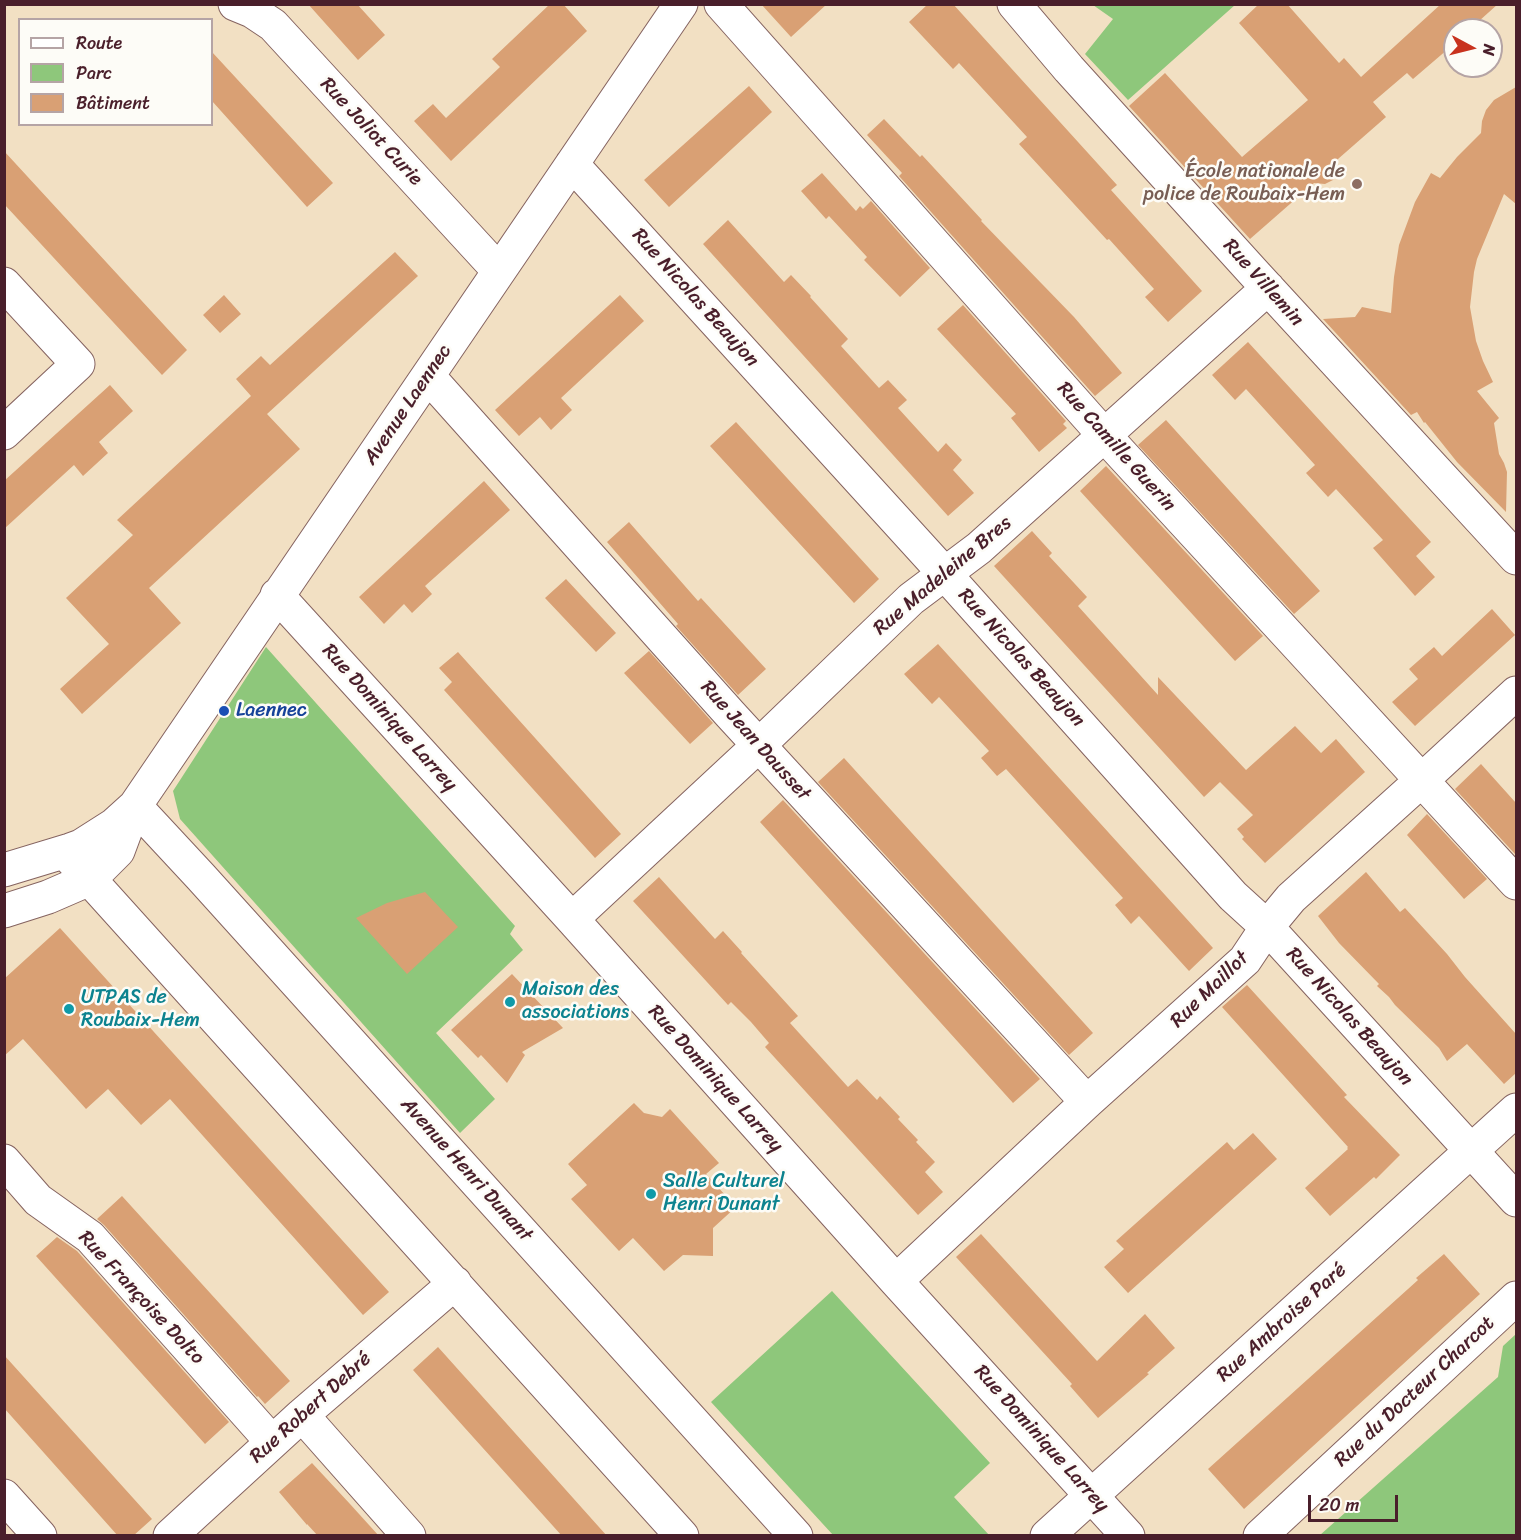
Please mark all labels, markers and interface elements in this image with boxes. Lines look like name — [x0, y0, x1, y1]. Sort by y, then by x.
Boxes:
legend — [18, 18, 213, 126]
north arrow — [1443, 18, 1503, 78]
text: Route — [76, 27, 122, 59]
text: N — [1474, 43, 1504, 57]
text: Parc — [76, 57, 112, 89]
street label: Rue Joliot Curie — [315, 73, 427, 191]
text: Bâtiment — [76, 87, 150, 119]
place label: École nationale de police de Roubaix-Hem — [1143, 160, 1345, 207]
marker: École nationale de police de Roubaix-Hem — [1350, 177, 1364, 191]
street label: Rue Nicolas Beaujon — [626, 224, 764, 372]
street label: Rue Villemin — [1218, 234, 1308, 332]
street label: Avenue Laennec — [359, 340, 457, 470]
street label: Rue Camille Guerin — [1052, 377, 1180, 517]
street label: Rue Madeleine Bres — [869, 511, 1017, 641]
street label: Rue Nicolas Beaujon — [952, 584, 1090, 732]
street label: Rue Dominique Larrey — [317, 639, 461, 797]
street label: Rue Jean Dausset — [695, 676, 815, 806]
place label: Laennec — [236, 699, 307, 723]
marker: Laennec — [217, 704, 231, 718]
street label: Rue Nicolas Beaujon — [1280, 943, 1418, 1091]
street label: Rue Maillot — [1166, 947, 1254, 1033]
place label: Maison des associations — [522, 978, 629, 1025]
place label: UTPAS de Roubaix-Hem — [81, 986, 200, 1033]
marker: Maison des associations — [503, 995, 517, 1009]
street label: Rue Dominique Larrey — [643, 1000, 787, 1158]
marker: UTPAS de Roubaix-Hem — [62, 1002, 76, 1016]
street label: Avenue Henri Dunant — [395, 1093, 537, 1247]
place label: Salle Culturel Henri Dunant — [663, 1170, 784, 1217]
marker: Salle Culturel Henri Dunant — [644, 1187, 658, 1201]
street label: Rue Françoise Dolto — [73, 1226, 209, 1370]
street label: Rue Ambroise Paré — [1212, 1259, 1352, 1387]
street label: Rue du Docteur Charcot — [1330, 1312, 1500, 1472]
street label: Rue Robert Debré — [245, 1347, 377, 1469]
street label: Rue Dominique Larrey — [969, 1360, 1113, 1518]
scale bar — [1311, 1483, 1401, 1521]
text: 20 m — [1319, 1489, 1359, 1521]

